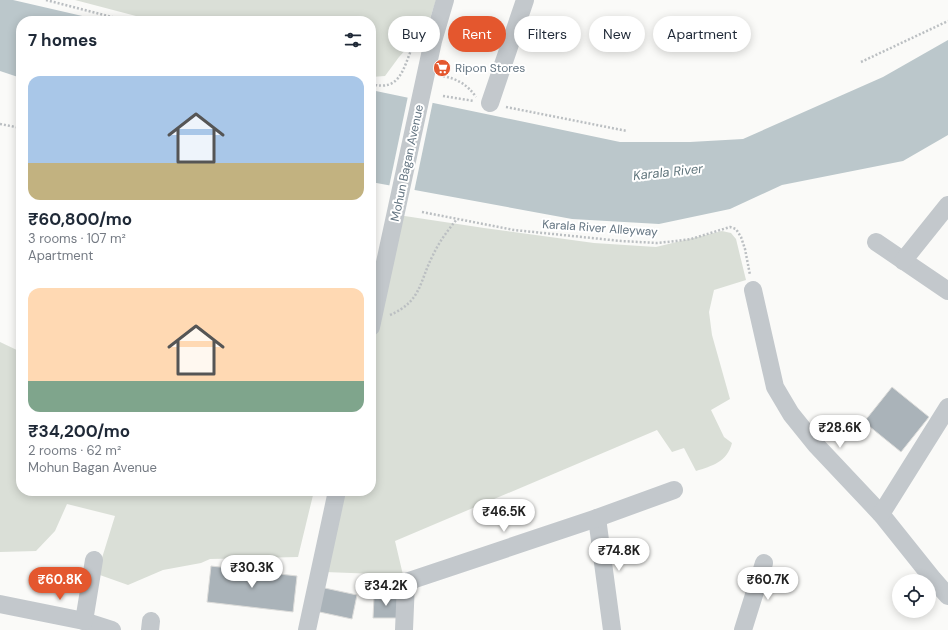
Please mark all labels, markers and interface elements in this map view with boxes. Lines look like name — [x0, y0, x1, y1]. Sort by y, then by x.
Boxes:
chip: Buy — [388, 16, 440, 52]
chip: Rent — [448, 16, 506, 52]
chip: Filters — [514, 16, 581, 52]
chip: New — [589, 16, 645, 52]
chip: Apartment — [653, 16, 751, 52]
text: 7 homes — [28, 29, 97, 51]
icon: filters — [342, 29, 364, 51]
supermarket icon: Ripon Stores — [432, 58, 452, 78]
place label: Ripon Stores — [455, 60, 525, 76]
icon: home — [160, 102, 232, 174]
street label: Mohun Bagan Avenue — [387, 103, 427, 223]
water label: Karala River — [632, 160, 705, 184]
text: ₹60,800/mo — [28, 208, 132, 230]
street label: Karala River Alleyway — [542, 216, 659, 240]
text: 3 rooms · 107 m² — [28, 230, 126, 247]
text: Apartment — [28, 247, 93, 264]
icon: home — [160, 314, 232, 386]
pin: ₹28.6K — [807, 415, 873, 449]
text: ₹28.6K — [818, 419, 862, 436]
text: ₹34,200/mo — [28, 420, 130, 442]
text: 2 rooms · 62 m² — [28, 442, 121, 459]
text: Mohun Bagan Avenue — [28, 459, 157, 476]
pin: ₹46.5K — [471, 499, 537, 533]
text: ₹46.5K — [482, 503, 526, 520]
pin: ₹74.8K — [586, 538, 652, 572]
text: ₹74.8K — [598, 542, 640, 559]
pin: ₹30.3K — [219, 555, 285, 589]
text: ₹30.3K — [230, 559, 274, 576]
pin: ₹60.8K — [27, 567, 93, 601]
pin: ₹60.7K — [735, 567, 801, 601]
text: ₹60.8K — [38, 571, 82, 588]
text: ₹60.7K — [746, 571, 790, 588]
pin: ₹34.2K — [353, 573, 419, 607]
map controls — [892, 574, 936, 618]
button: locate — [892, 574, 936, 618]
text: ₹34.2K — [364, 577, 408, 594]

